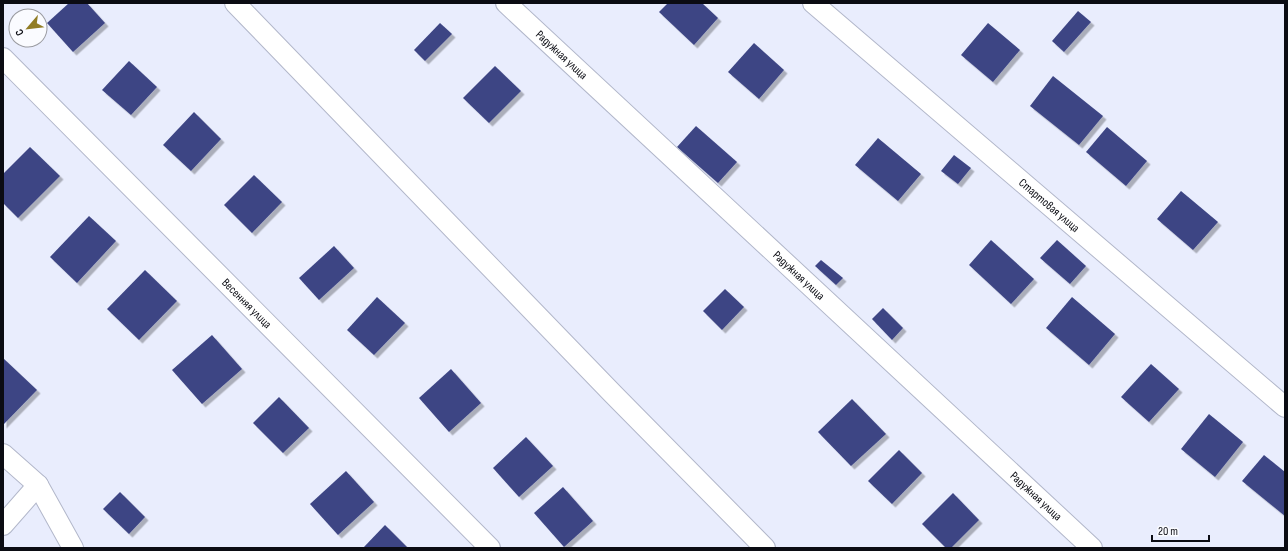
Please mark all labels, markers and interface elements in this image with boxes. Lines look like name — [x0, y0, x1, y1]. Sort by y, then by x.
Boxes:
north arrow — [8, 8, 48, 48]
text: С — [12, 27, 27, 38]
street label: Радужная улица — [532, 27, 591, 83]
street label: Стартовая улица — [1015, 175, 1083, 236]
street label: Радужная улица — [770, 248, 828, 304]
street label: Весенняя улица — [218, 276, 275, 332]
street label: Радужная улица — [1007, 469, 1065, 524]
scale bar — [1152, 517, 1209, 543]
text: 20 m — [1158, 524, 1178, 539]

